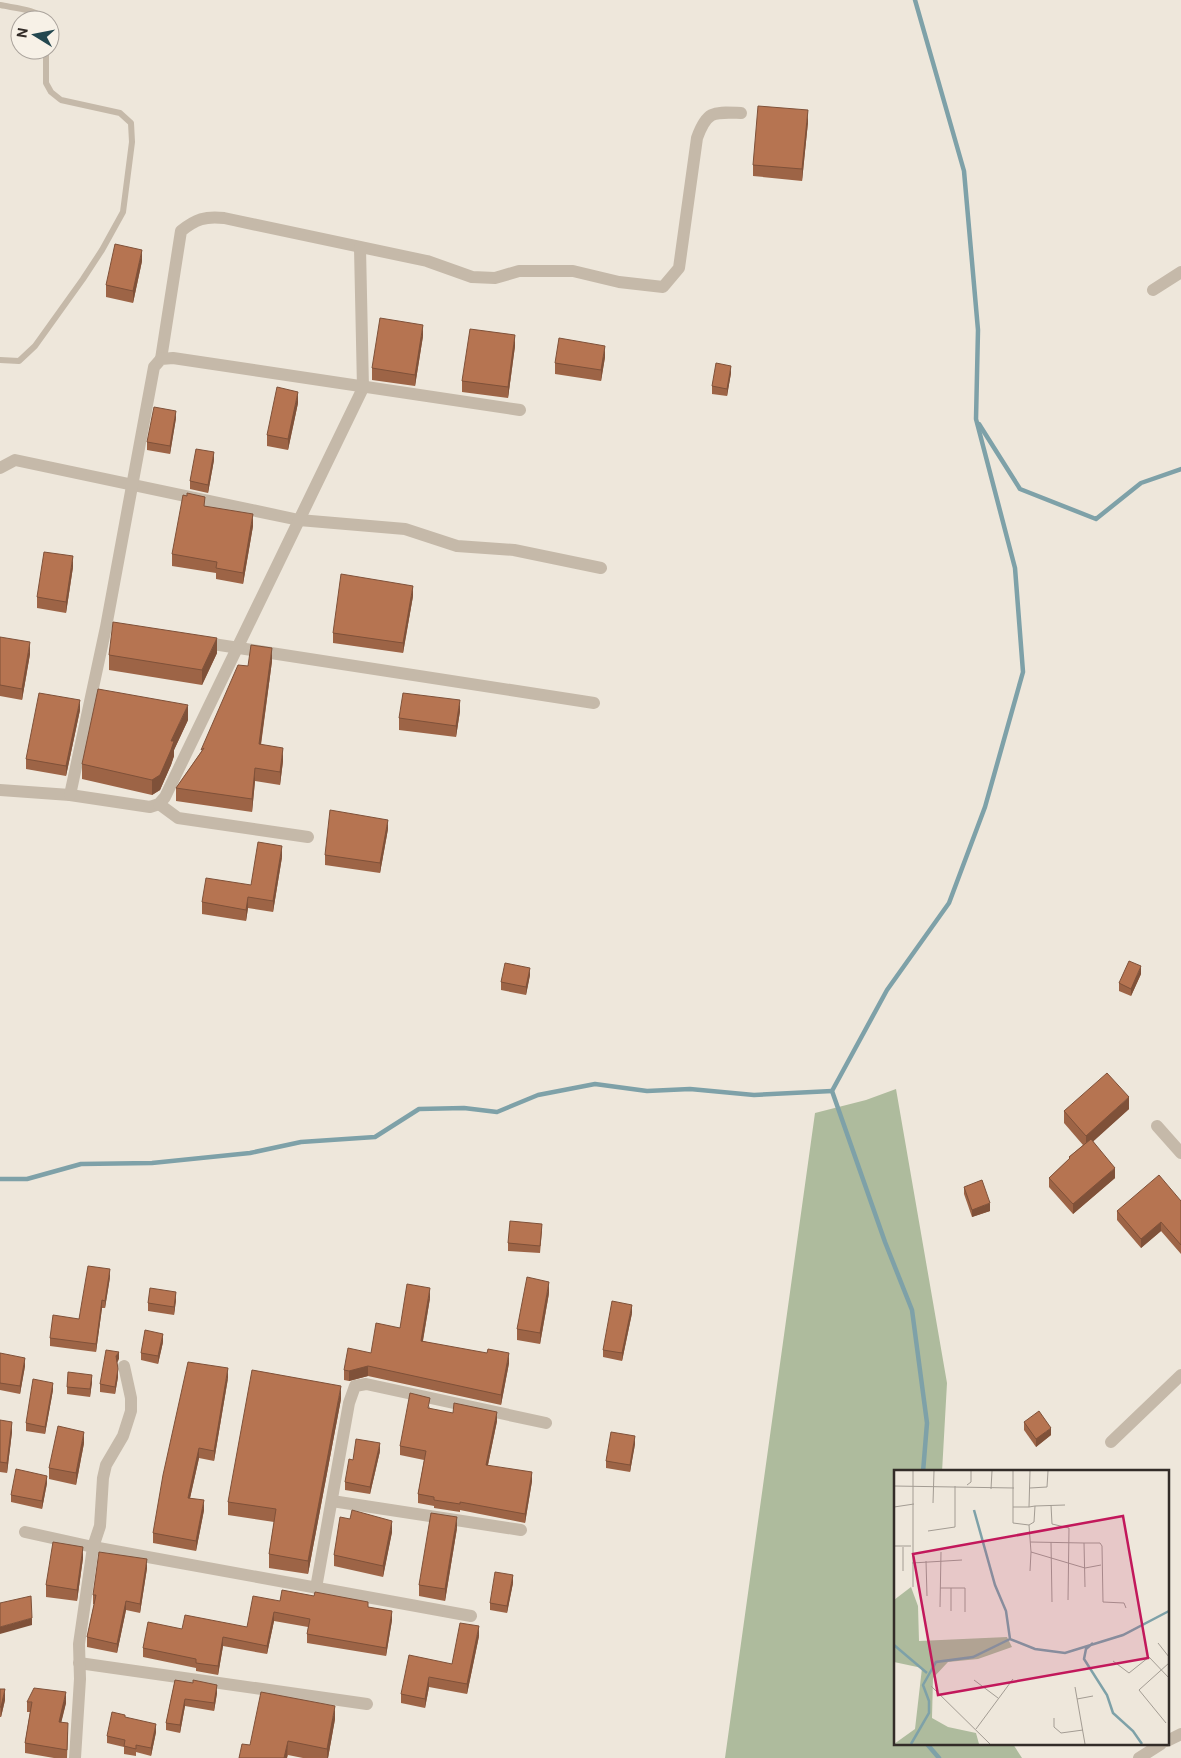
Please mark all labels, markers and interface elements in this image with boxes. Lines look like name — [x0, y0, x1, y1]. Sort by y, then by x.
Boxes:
north arrow — [10, 10, 60, 60]
text: N — [13, 26, 31, 39]
inset map — [894, 1470, 1168, 1746]

